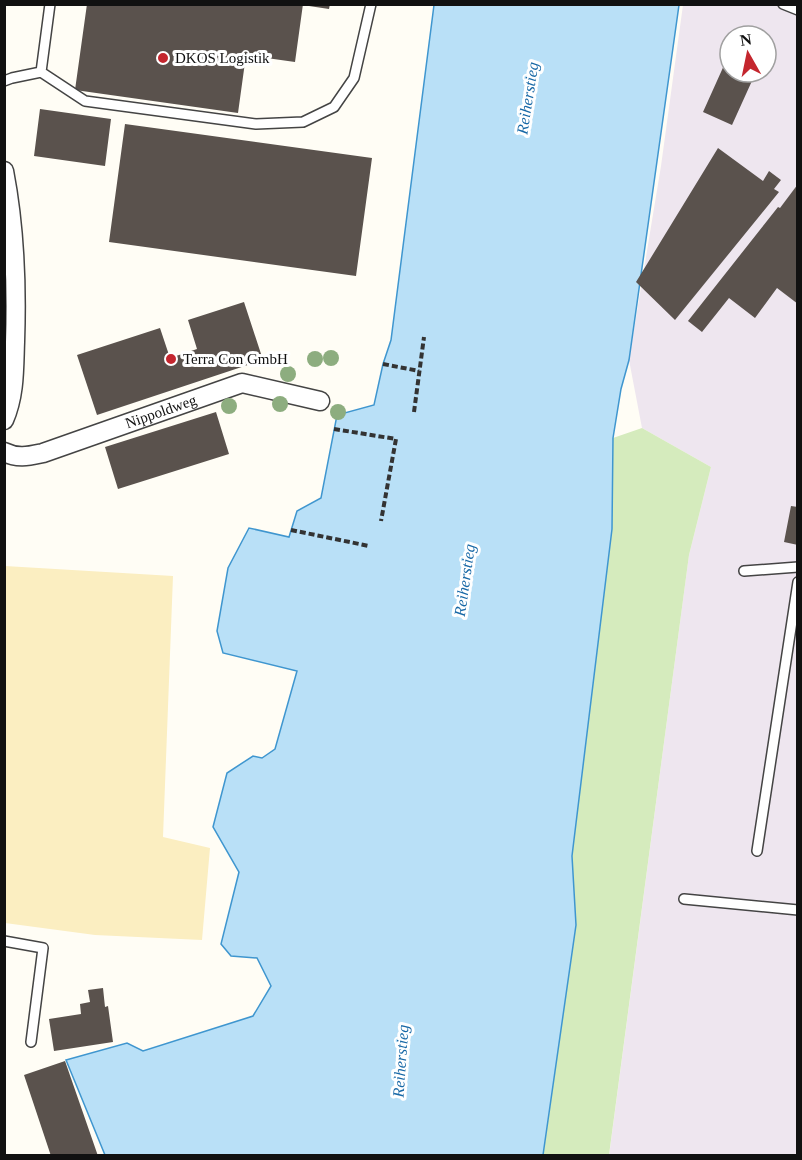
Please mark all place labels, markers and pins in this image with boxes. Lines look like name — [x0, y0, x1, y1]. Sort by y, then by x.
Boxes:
place label: DKOS Logistik — [175, 50, 270, 66]
marker: DKOS Logistik — [156, 51, 170, 65]
place label: Terra Con GmbH — [183, 351, 288, 367]
marker: Terra Con GmbH — [164, 352, 178, 366]

